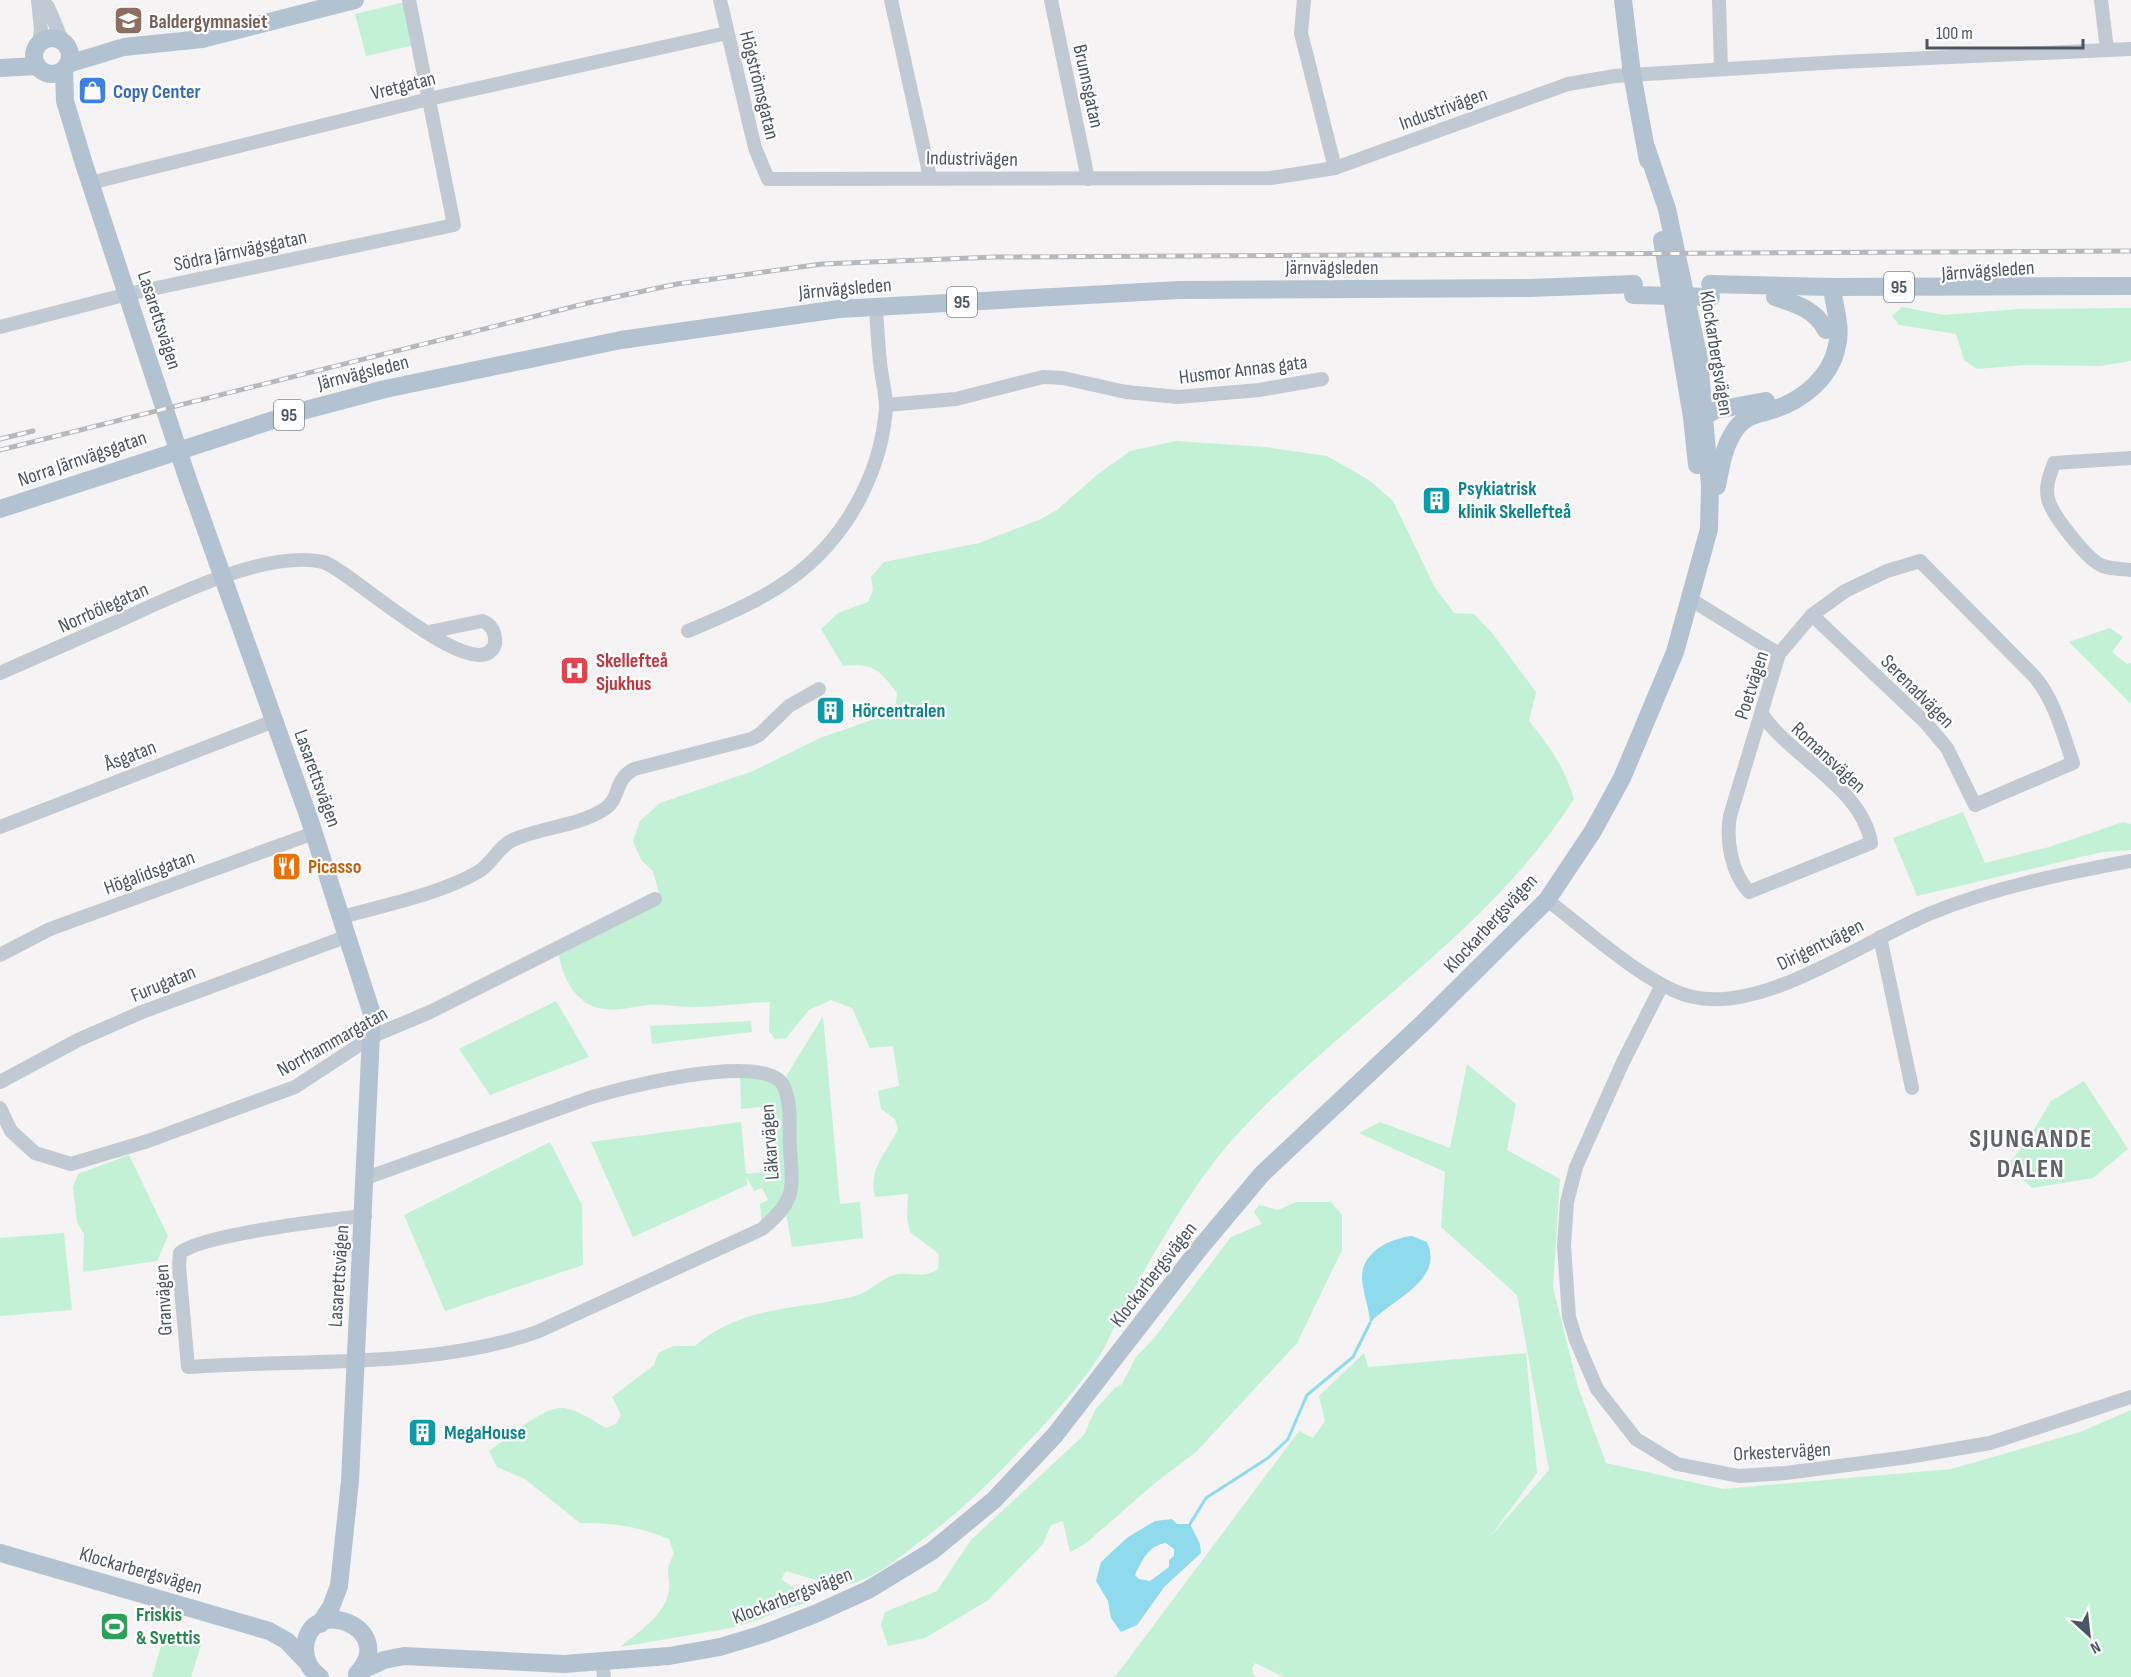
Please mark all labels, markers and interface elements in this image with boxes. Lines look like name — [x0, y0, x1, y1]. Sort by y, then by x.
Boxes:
school or university icon: Baldergymnasiet — [112, 5, 144, 37]
place label: Baldergymnasiet — [149, 10, 268, 34]
scale bar — [1927, 12, 2083, 50]
text: 100 m — [1936, 23, 1973, 44]
street label: Högströmsgatan — [734, 29, 784, 142]
street label: Brunnsgatan — [1067, 42, 1109, 130]
street label: Vretgatan — [368, 66, 438, 106]
shop icon: Copy Center — [76, 75, 108, 107]
place label: Copy Center — [113, 80, 201, 104]
street label: Industrivägen — [1396, 82, 1491, 136]
street label: Industrivägen — [926, 146, 1018, 172]
street label: Södra Järnvägsgatan — [171, 225, 309, 277]
street label: Järnvägsleden — [1284, 256, 1379, 280]
street label: Järnvägsleden — [1940, 256, 2035, 286]
street label: Lasarettsvägen — [132, 268, 186, 373]
road number: 95 — [1884, 272, 1914, 302]
street label: Järnvägsleden — [797, 273, 892, 305]
road number: 95 — [947, 287, 977, 317]
street label: Klockarbergsvägen — [1694, 289, 1738, 417]
street label: Järnvägsleden — [314, 350, 411, 396]
street label: Husmor Annas gata — [1178, 350, 1309, 390]
road number: 95 — [274, 400, 304, 430]
street label: Norra Järnvägsgatan — [15, 426, 150, 492]
place label: Psykiatrisk klinik Skellefteå — [1458, 477, 1571, 524]
building icon: Psykiatrisk klinik Skellefteå — [1421, 484, 1453, 516]
street label: Norrbölegatan — [55, 577, 152, 638]
street label: Poetvägen — [1730, 648, 1774, 723]
place label: Skellefteå Sjukhus — [596, 649, 668, 696]
street label: Serenadvägen — [1875, 650, 1959, 734]
hospital icon: Skellefteå Sjukhus — [559, 655, 591, 687]
building icon: Hörcentralen — [815, 694, 847, 726]
place label: Hörcentralen — [852, 699, 945, 723]
street label: Romansvägen — [1786, 717, 1871, 798]
street label: Lasarettsvägen — [288, 726, 346, 830]
street label: Åsgatan — [100, 735, 160, 777]
street label: Högalidsgatan — [101, 845, 198, 900]
restaurant icon: Picasso — [271, 850, 303, 882]
place label: Picasso — [308, 855, 361, 879]
street label: Klockarbergsvägen — [1439, 869, 1543, 978]
street label: Dirigentvägen — [1773, 914, 1868, 976]
street label: Furugatan — [127, 960, 199, 1008]
street label: Norrhammargatan — [273, 1002, 392, 1082]
street label: Läkarvägen — [755, 1103, 785, 1181]
district label: SJUNGANDE DALEN — [1969, 1124, 2093, 1185]
street label: Klockarbergsvägen — [1105, 1217, 1202, 1332]
street label: Lasarettsvägen — [323, 1224, 355, 1328]
street label: Granvägen — [150, 1264, 178, 1336]
building icon: MegaHouse — [407, 1416, 439, 1448]
place label: MegaHouse — [444, 1421, 526, 1445]
street label: Orkestervägen — [1733, 1437, 1831, 1467]
street label: Klockarbergsvägen — [77, 1542, 205, 1600]
street label: Klockarbergsvägen — [729, 1562, 856, 1630]
place label: Friskis & Svettis — [136, 1603, 201, 1650]
north arrow — [2059, 1605, 2119, 1665]
sports icon: Friskis & Svettis — [99, 1610, 131, 1642]
text: N — [2087, 1637, 2103, 1657]

